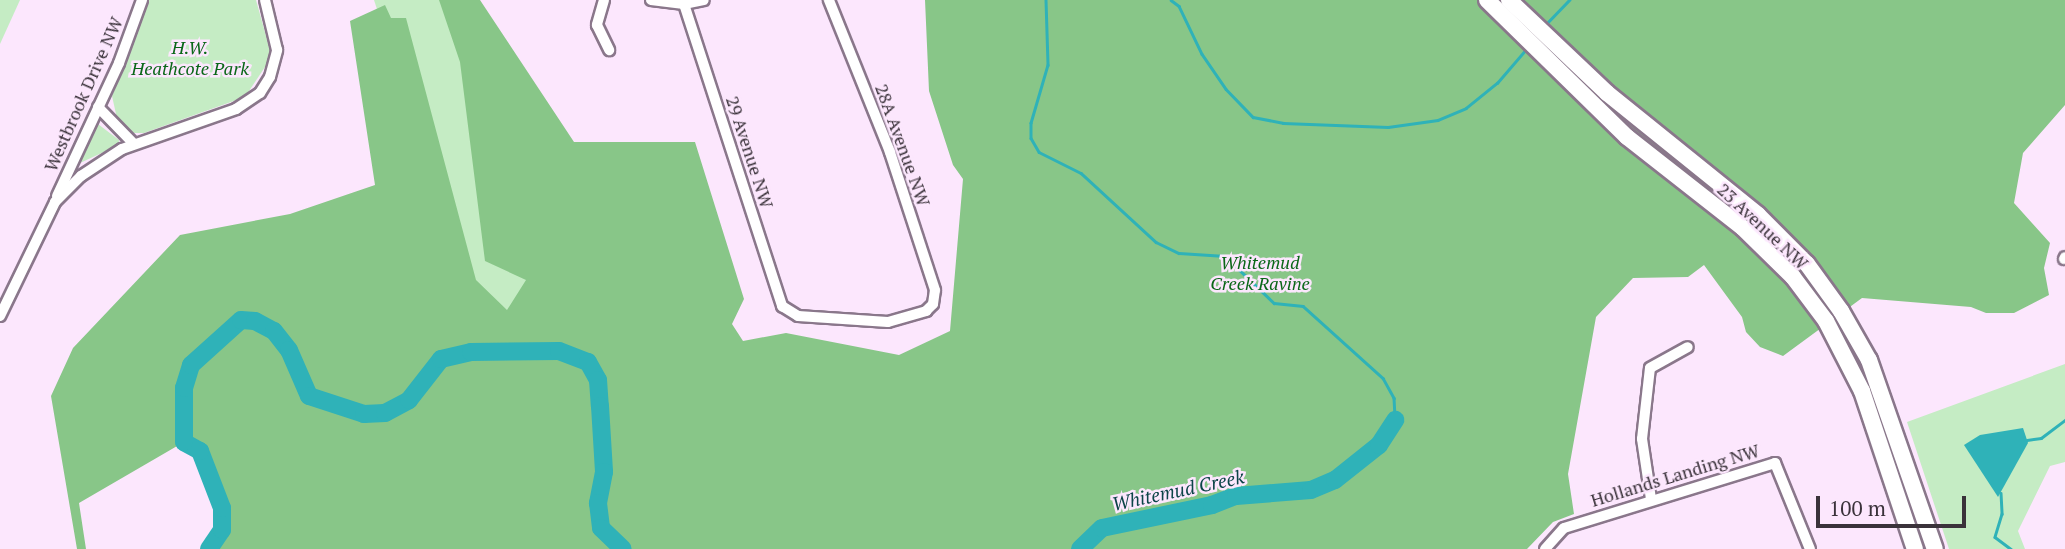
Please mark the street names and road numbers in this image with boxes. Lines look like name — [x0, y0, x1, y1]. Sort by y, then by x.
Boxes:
street label: Westbrook Drive NW — [39, 13, 127, 175]
street label: 28A Avenue NW — [871, 81, 935, 209]
street label: 29 Avenue NW — [722, 93, 778, 211]
street label: 23 Avenue NW — [1713, 178, 1813, 274]
street label: Hollands Landing NW — [1588, 439, 1762, 511]

